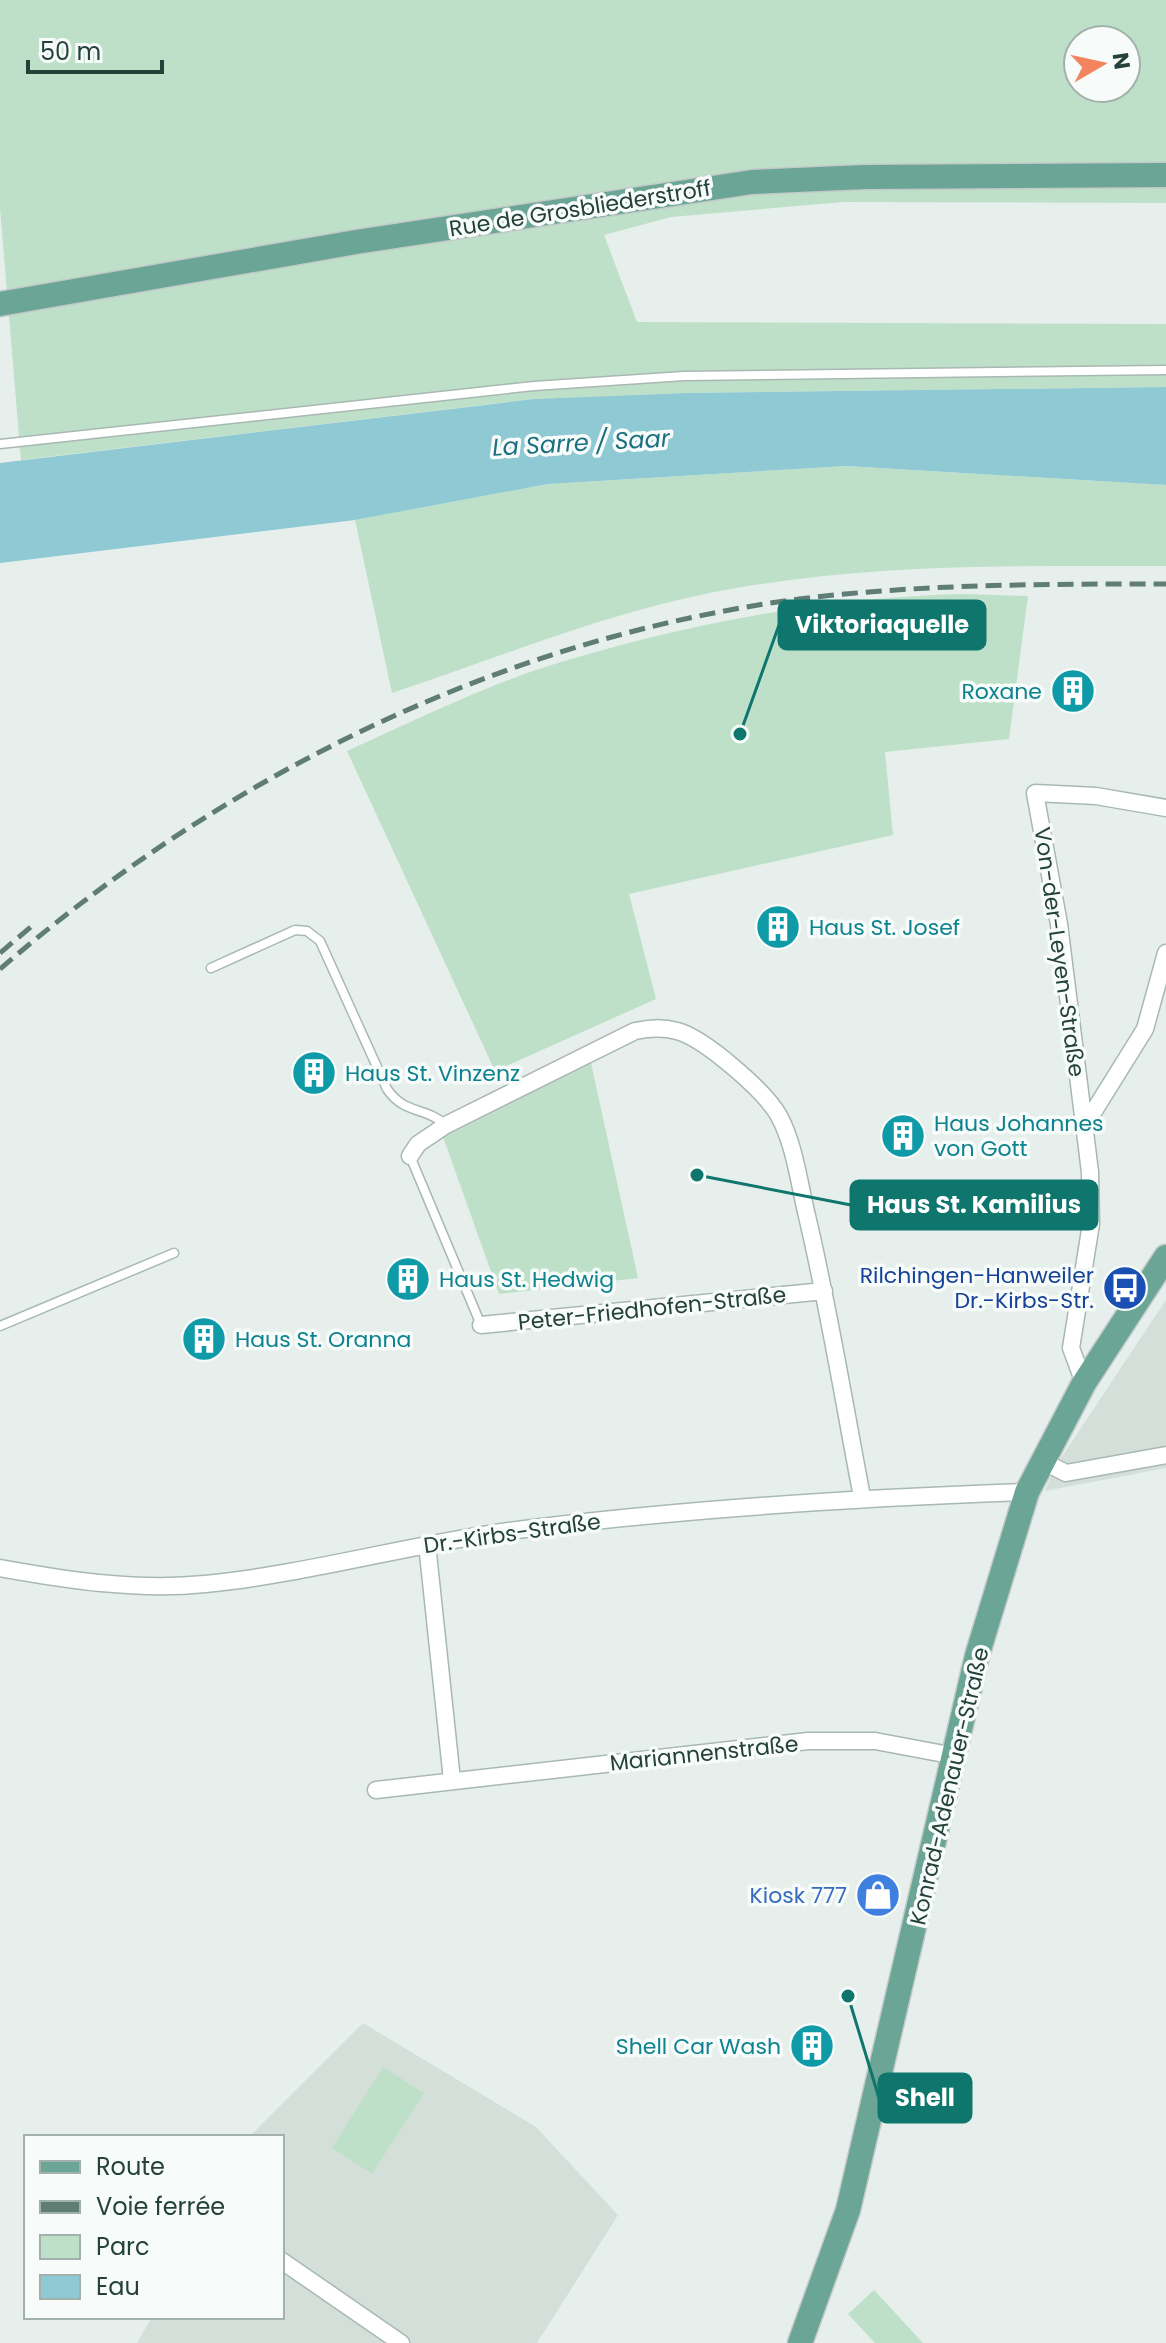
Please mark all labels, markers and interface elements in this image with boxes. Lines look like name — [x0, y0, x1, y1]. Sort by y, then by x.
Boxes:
scale bar — [28, 24, 162, 74]
north arrow — [1062, 24, 1142, 104]
text: 50 m — [40, 35, 101, 68]
text: N — [1105, 50, 1138, 72]
street label: Rue de Grosbliederstroff — [447, 172, 713, 244]
water label: La Sarre / Saar — [491, 421, 672, 464]
callout: Viktoriaquelle — [779, 601, 985, 649]
text: Viktoriaquelle — [795, 608, 969, 641]
building icon: Roxane — [1049, 667, 1097, 715]
place label: Roxane — [961, 676, 1042, 707]
street label: Von-der-Leyen-Straße — [1027, 825, 1092, 1079]
building icon: Haus St. Josef — [754, 903, 802, 951]
place label: Haus St. Josef — [809, 912, 960, 943]
building icon: Haus St. Vinzenz — [290, 1049, 338, 1097]
place label: Haus St. Vinzenz — [345, 1058, 520, 1089]
place label: Haus Johannes von Gott — [934, 1108, 1104, 1164]
building icon: Haus Johannes von Gott — [879, 1112, 927, 1160]
callout: Haus St. Kamilius — [851, 1181, 1097, 1229]
text: Haus St. Kamilius — [867, 1188, 1081, 1221]
building icon: Haus St. Hedwig — [384, 1255, 432, 1303]
place label: Rilchingen-Hanweiler Dr.-Kirbs-Str. — [860, 1260, 1094, 1316]
place label: Haus St. Hedwig — [439, 1264, 614, 1295]
bus stop icon: Rilchingen-Hanweiler Dr.-Kirbs-Str. — [1101, 1264, 1149, 1312]
street label: Peter-Friedhofen-Straße — [516, 1279, 788, 1338]
building icon: Haus St. Oranna — [180, 1315, 228, 1363]
place label: Haus St. Oranna — [235, 1324, 411, 1355]
street label: Dr.-Kirbs-Straße — [422, 1506, 603, 1561]
street label: Konrad-Adenauer-Straße — [902, 1644, 997, 1928]
street label: Mariannenstraße — [608, 1728, 800, 1779]
shop icon: Kiosk 777 — [854, 1871, 902, 1919]
place label: Kiosk 777 — [750, 1880, 847, 1911]
building icon: Shell Car Wash — [788, 2022, 836, 2070]
place label: Shell Car Wash — [616, 2031, 781, 2062]
callout: Shell — [879, 2074, 971, 2122]
text: Shell — [895, 2081, 955, 2114]
legend — [24, 2135, 284, 2319]
text: Route — [96, 2150, 165, 2183]
text: Voie ferrée — [96, 2190, 225, 2223]
text: Parc — [96, 2230, 150, 2263]
text: Eau — [96, 2270, 140, 2303]

